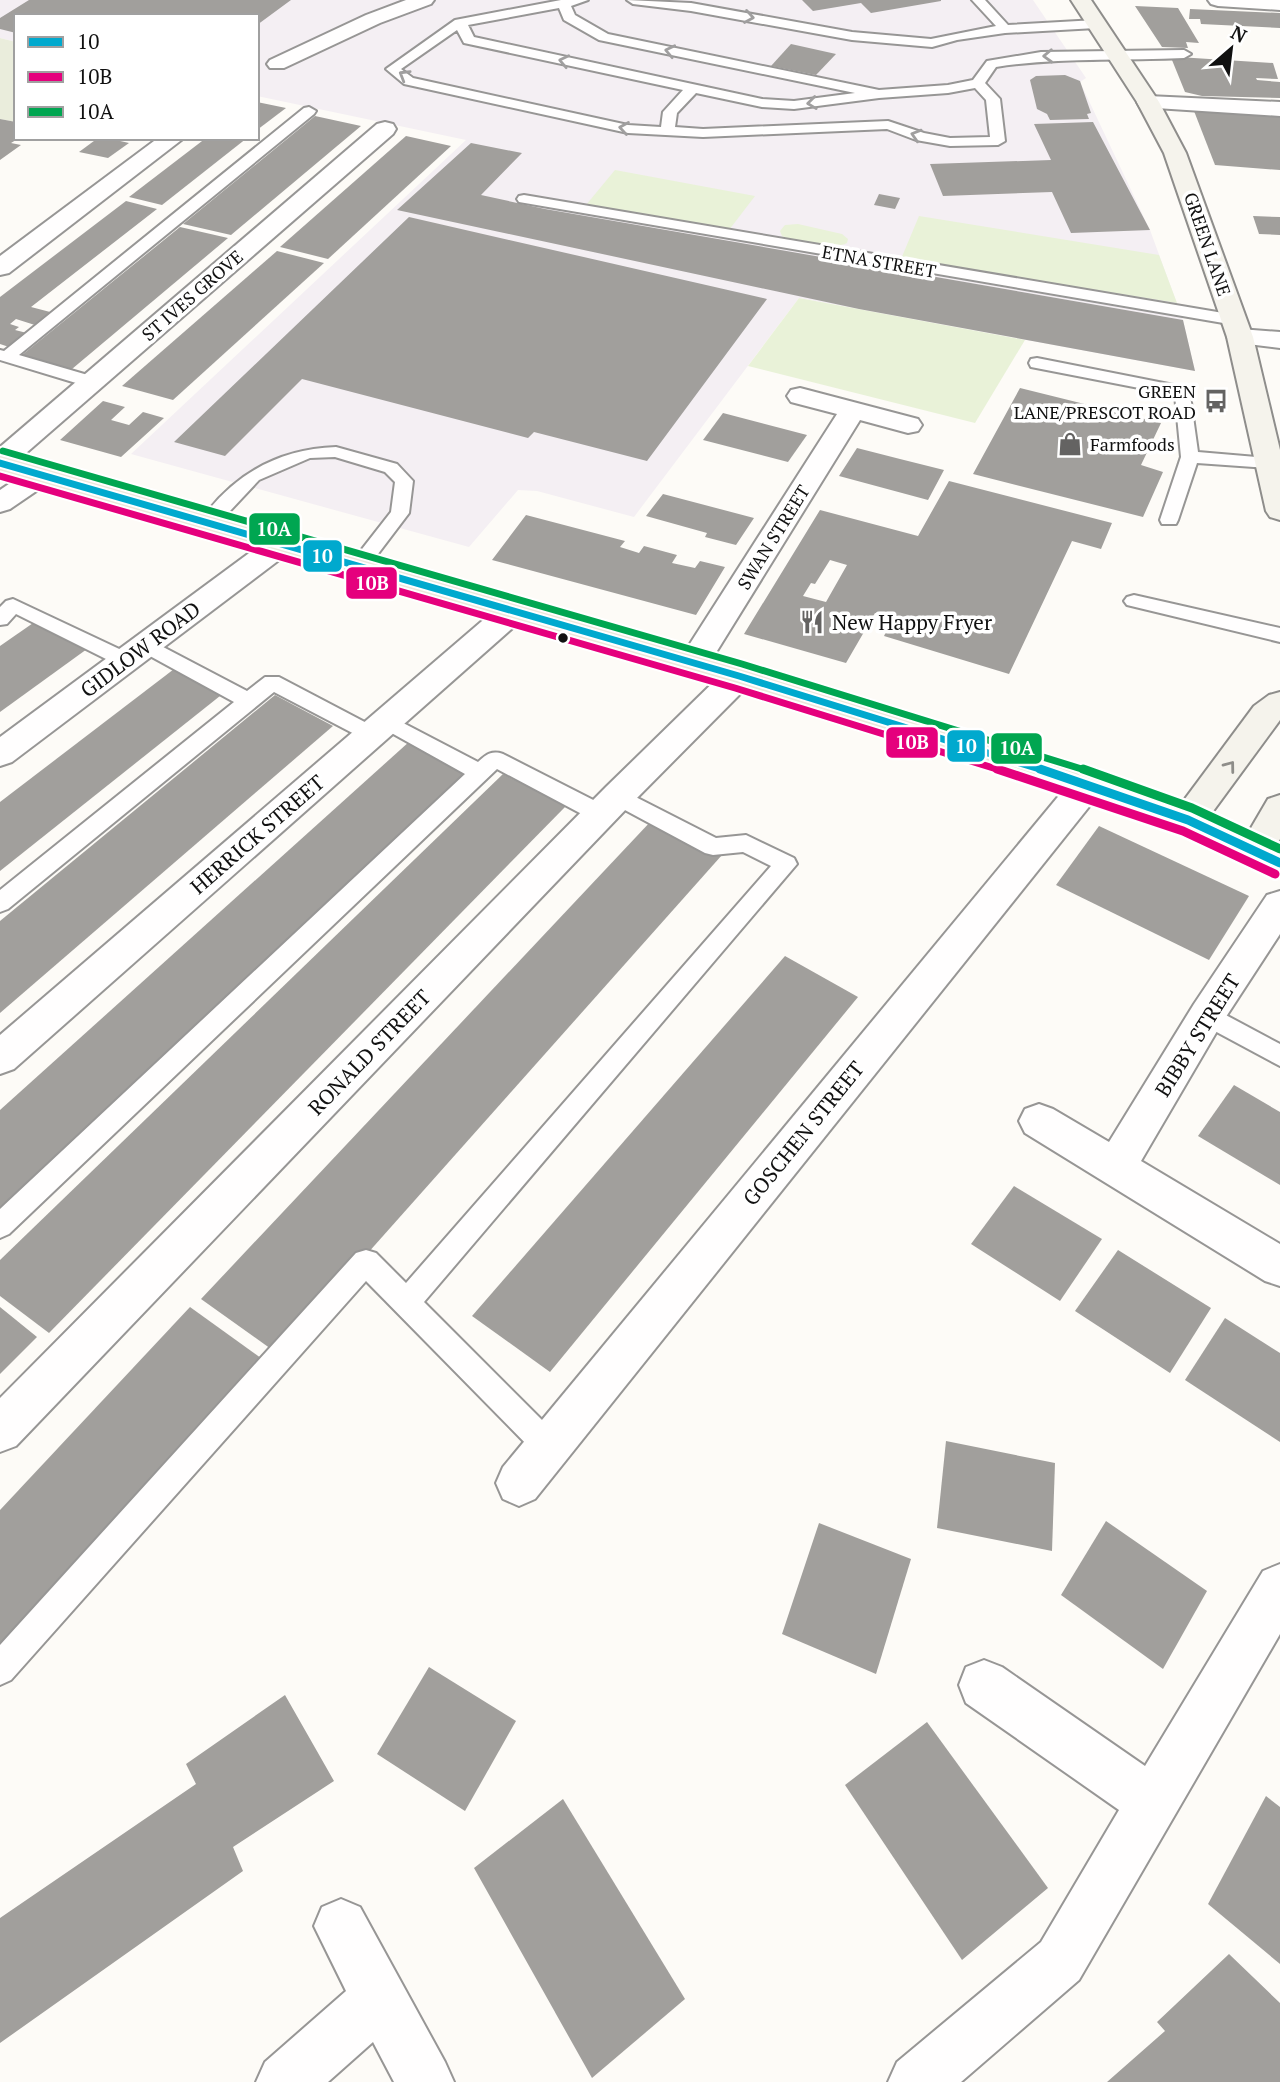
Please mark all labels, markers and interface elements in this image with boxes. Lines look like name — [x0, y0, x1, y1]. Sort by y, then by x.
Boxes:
one-way arrow — [743, 9, 755, 24]
legend — [14, 14, 259, 140]
north arrow — [1196, 14, 1266, 84]
text: N — [1227, 19, 1252, 48]
text: 10 — [77, 27, 99, 55]
one-way arrow — [664, 44, 676, 59]
one-way arrow — [1042, 48, 1053, 64]
one-way arrow — [558, 54, 570, 69]
text: 10B — [77, 62, 112, 90]
one-way arrow — [398, 71, 411, 84]
one-way arrow — [806, 95, 818, 110]
text: 10A — [77, 97, 114, 125]
one-way arrow — [618, 120, 630, 135]
one-way arrow — [910, 128, 922, 143]
street label: GREEN LANE — [1179, 189, 1237, 299]
street label: ETNA STREET — [820, 239, 938, 283]
street label: ST IVES GROVE — [136, 244, 248, 346]
place label: GREEN LANE/PRESCOT ROAD — [1014, 379, 1196, 424]
bus stop icon: GREEN LANE/PRESCOT ROAD — [1202, 387, 1230, 415]
shop icon: Farmfoods — [1056, 430, 1084, 458]
place label: Farmfoods — [1090, 432, 1175, 456]
street label: SWAN STREET — [731, 480, 815, 594]
line badge: 10A — [248, 512, 301, 546]
text: 10A — [256, 516, 292, 541]
line badge: 10 — [302, 539, 343, 573]
text: 10 — [311, 543, 333, 568]
line badge: 10B — [345, 566, 398, 600]
text: 10B — [355, 570, 389, 595]
street label: GIDLOW ROAD — [74, 595, 206, 703]
restaurant icon: New Happy Fryer — [798, 608, 826, 636]
place label: New Happy Fryer — [832, 608, 992, 636]
unlabelled marker — [556, 631, 570, 645]
line badge: 10B — [885, 726, 939, 759]
text: 10B — [895, 729, 929, 754]
line badge: 10 — [946, 729, 986, 763]
line badge: 10A — [990, 732, 1043, 765]
text: 10 — [955, 733, 977, 758]
text: 10A — [999, 735, 1035, 760]
one-way arrow — [1221, 761, 1234, 774]
street label: HERRICK STREET — [184, 768, 330, 900]
street label: BIBBY STREET — [1148, 968, 1246, 1102]
street label: RONALD STREET — [302, 983, 436, 1121]
street label: GOSCHEN STREET — [736, 1055, 870, 1211]

